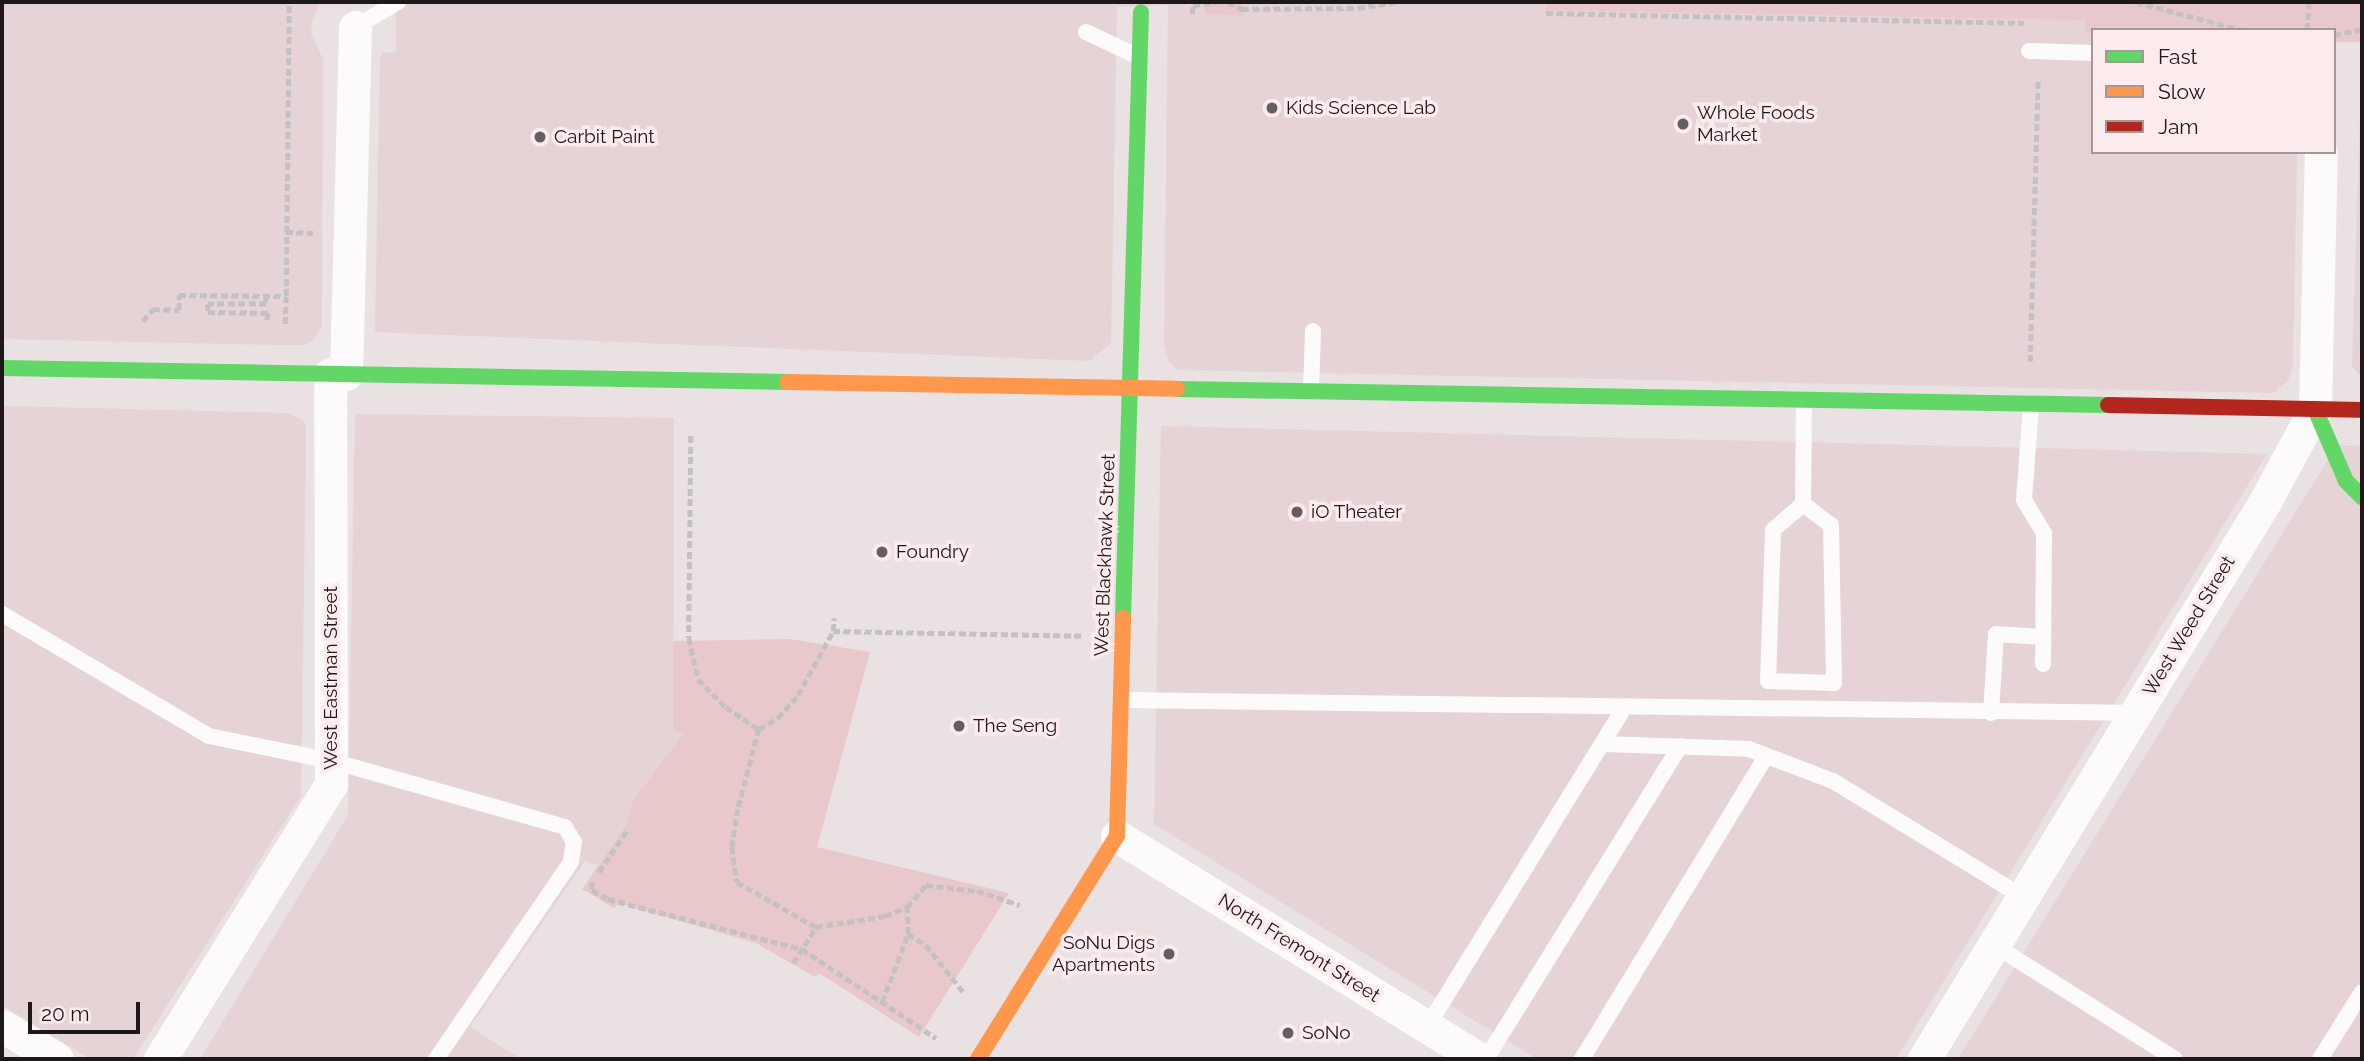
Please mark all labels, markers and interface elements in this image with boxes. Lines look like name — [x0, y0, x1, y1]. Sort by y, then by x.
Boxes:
legend — [2091, 28, 2336, 154]
text: Fast — [2158, 44, 2198, 69]
text: Slow — [2158, 79, 2206, 104]
place label: Kids Science Lab — [1286, 97, 1436, 119]
marker: Kids Science Lab — [1264, 100, 1280, 116]
place label: Whole Foods Market — [1697, 102, 1815, 146]
text: Jam — [2158, 114, 2199, 139]
marker: Whole Foods Market — [1675, 116, 1691, 132]
place label: Carbit Paint — [554, 126, 655, 148]
marker: Carbit Paint — [532, 129, 548, 145]
street label: West Blackhawk Street — [1090, 453, 1120, 657]
place label: iO Theater — [1311, 501, 1402, 523]
marker: iO Theater — [1289, 504, 1305, 520]
place label: Foundry — [896, 541, 969, 563]
marker: Foundry — [874, 544, 890, 560]
street label: West Weed Street — [2138, 551, 2240, 701]
street label: West Eastman Street — [320, 586, 342, 770]
place label: The Seng — [973, 715, 1057, 737]
marker: The Seng — [951, 718, 967, 734]
street label: North Fremont Street — [1214, 889, 1384, 1007]
place label: SoNu Digs Apartments — [1052, 932, 1155, 976]
marker: SoNu Digs Apartments — [1161, 946, 1177, 962]
scale bar — [32, 988, 144, 1032]
text: 20 m — [41, 1001, 89, 1026]
place label: SoNo — [1302, 1022, 1350, 1044]
marker: SoNo — [1280, 1025, 1296, 1041]

